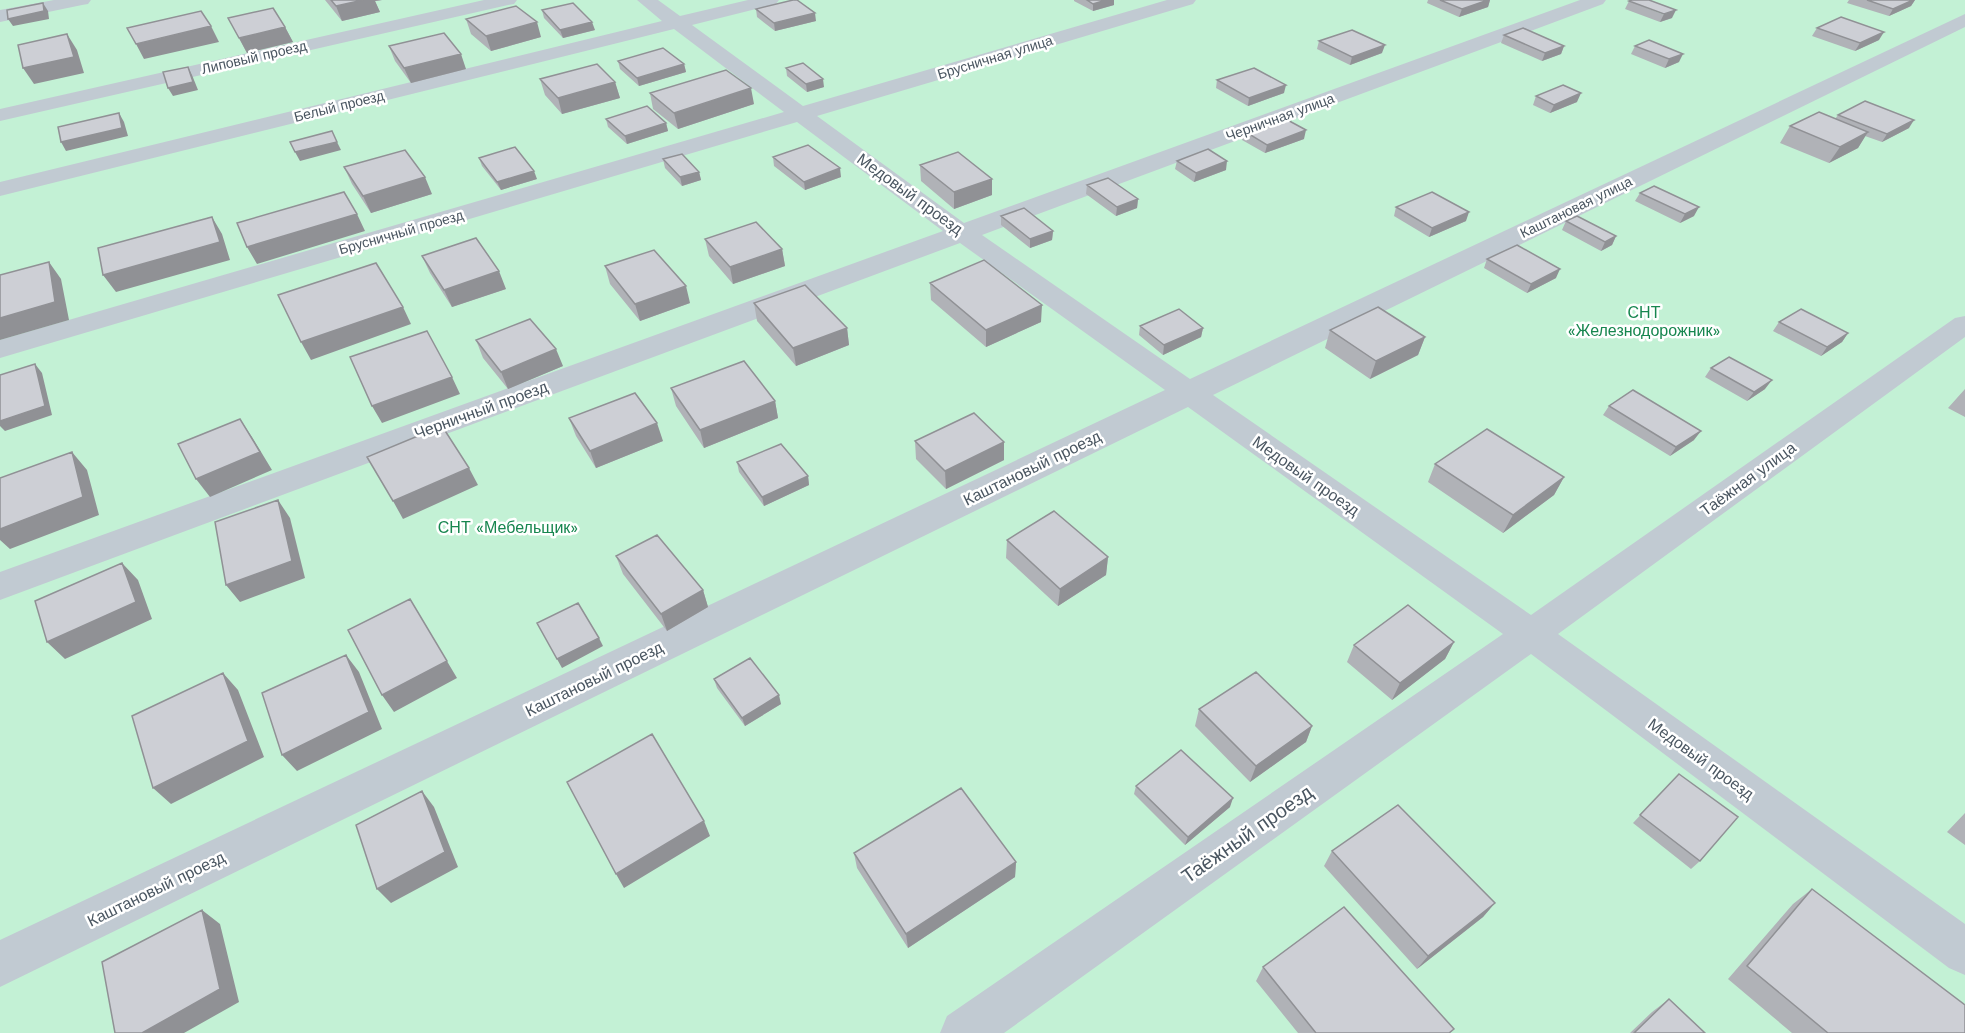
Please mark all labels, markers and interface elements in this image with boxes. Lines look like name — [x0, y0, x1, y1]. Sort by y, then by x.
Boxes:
street label: Брусничная улица — [935, 32, 1055, 82]
street label: Липовый проезд — [200, 37, 308, 77]
street label: Белый проезд — [292, 87, 386, 125]
street label: Черничная улица — [1224, 90, 1337, 144]
street label: Медовый проезд — [853, 149, 967, 239]
street label: Каштановая улица — [1517, 173, 1635, 241]
street label: Брусничный проезд — [337, 207, 465, 257]
park label: СНТ «Железнодорожник» — [1568, 303, 1720, 340]
street label: Черничный проезд — [412, 377, 551, 443]
street label: Каштановый проезд — [960, 426, 1104, 510]
street label: Медовый проезд — [1249, 432, 1364, 520]
street label: Таёжная улица — [1697, 438, 1800, 520]
park label: СНТ «Мебельщик» — [438, 518, 578, 537]
street label: Каштановый проезд — [522, 637, 666, 721]
street label: Медовый проезд — [1644, 714, 1758, 804]
street label: Таёжный проезд — [1177, 780, 1317, 888]
street label: Каштановый проезд — [84, 847, 228, 931]

